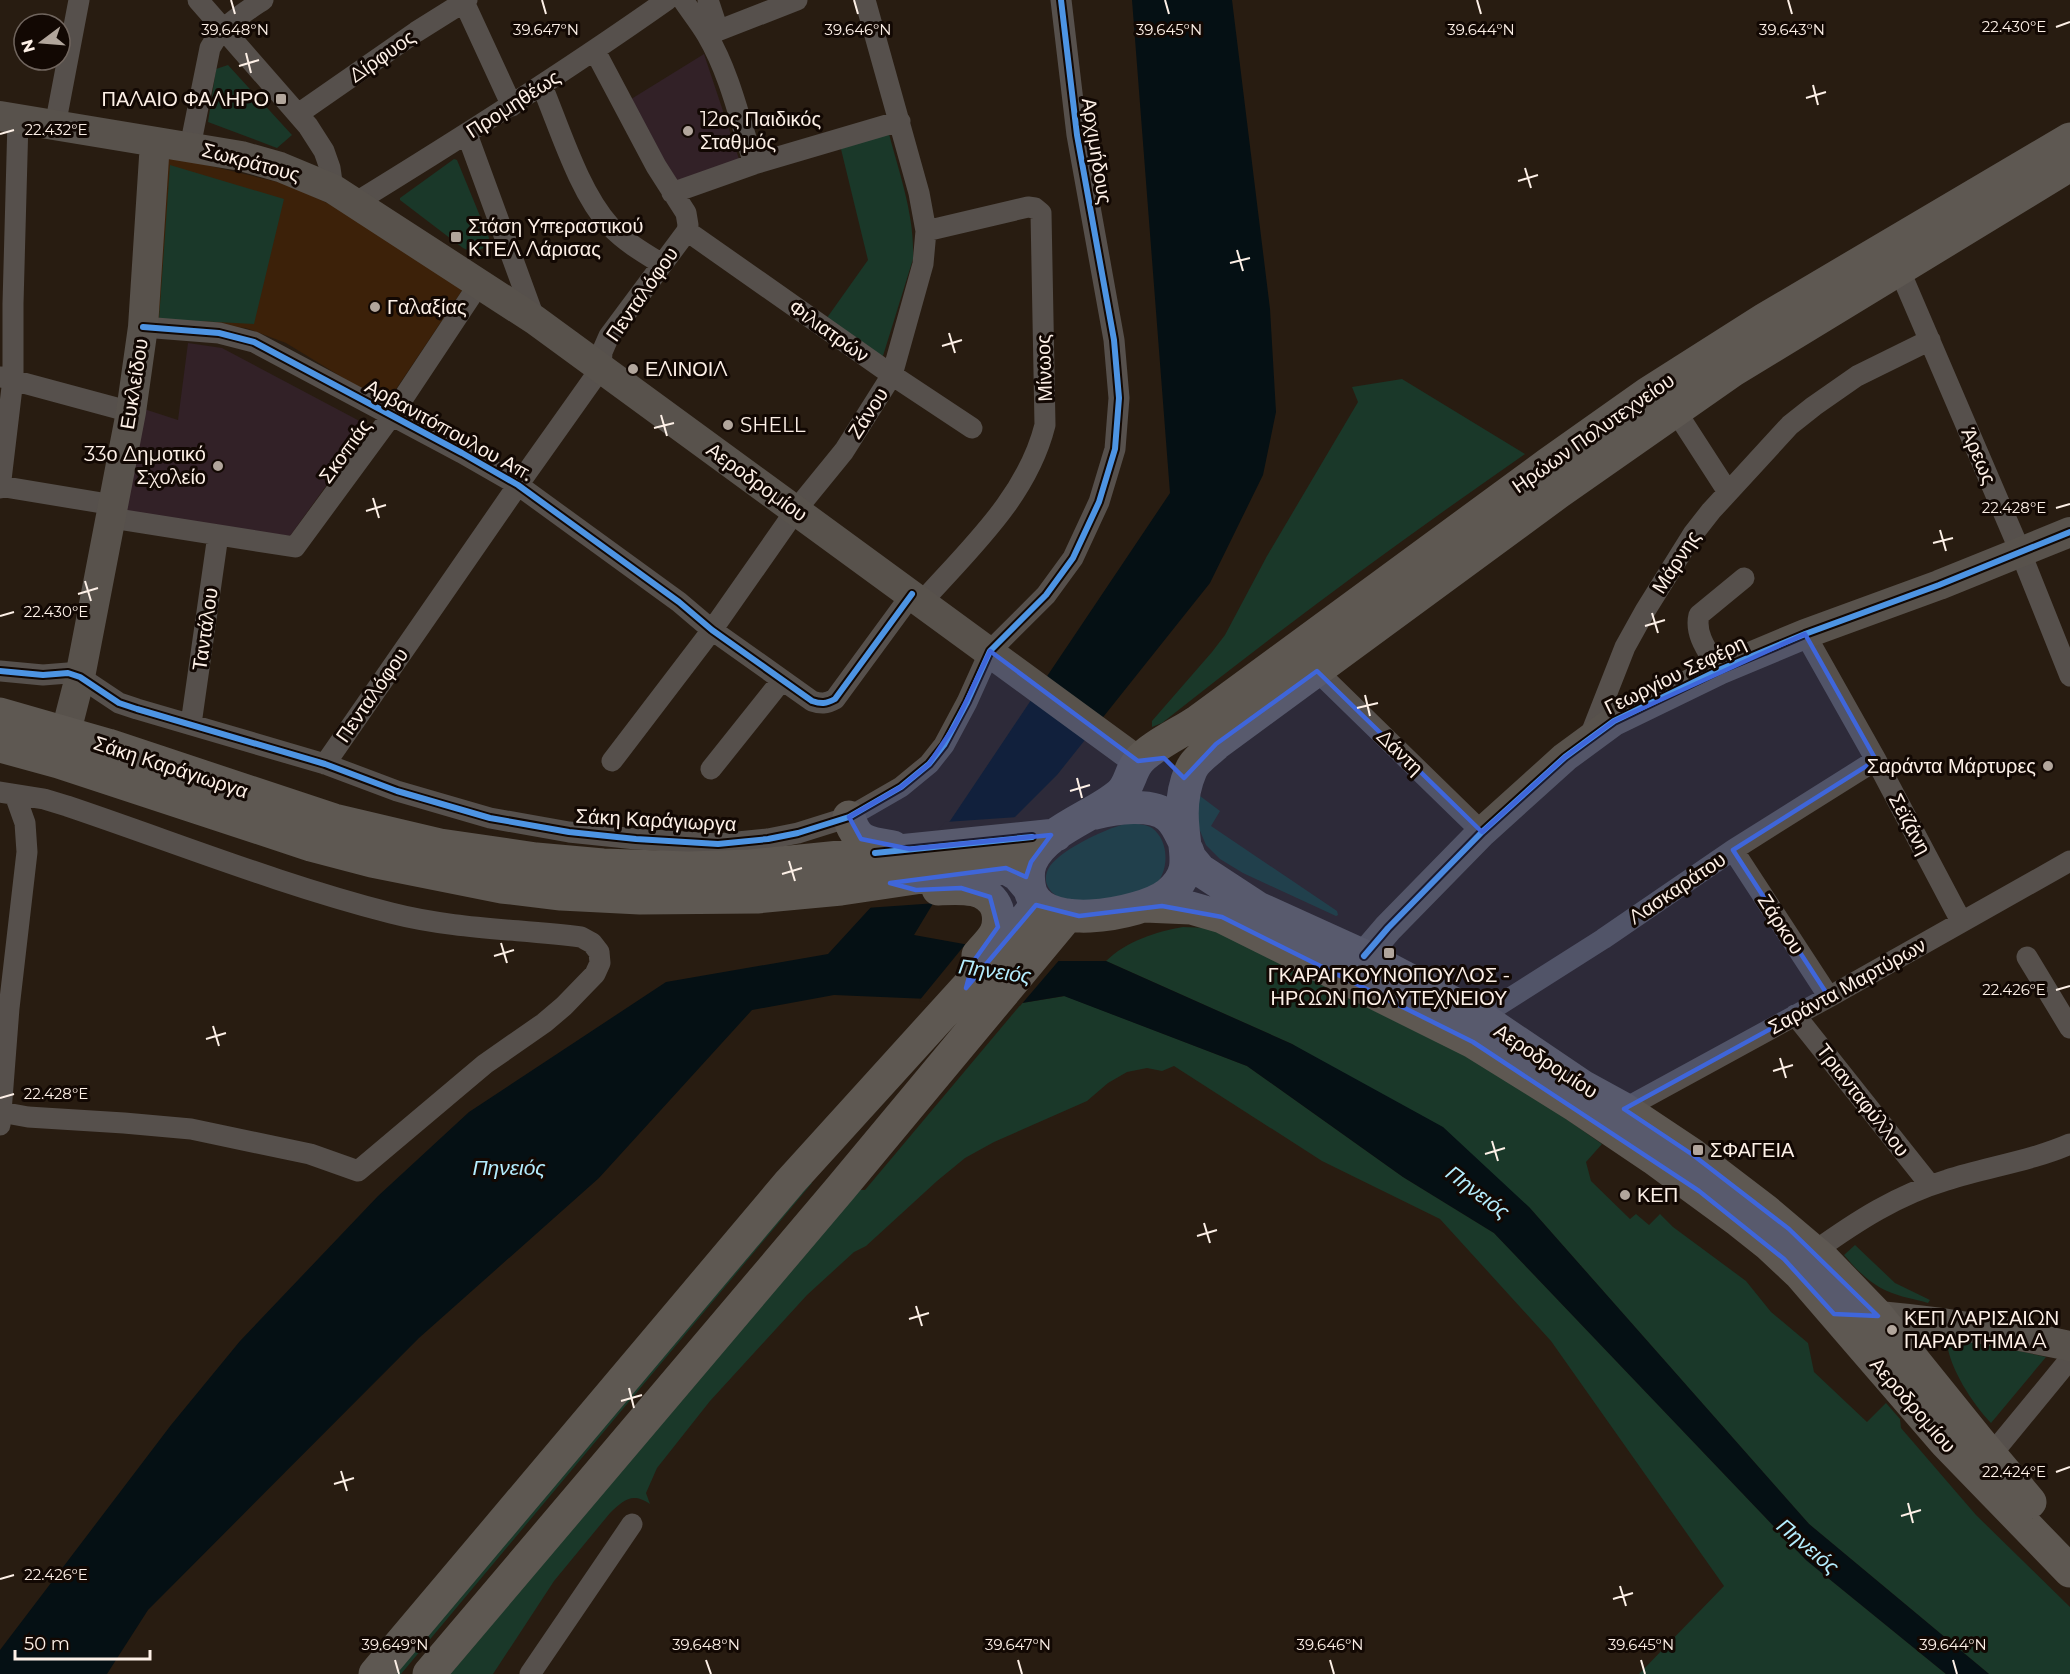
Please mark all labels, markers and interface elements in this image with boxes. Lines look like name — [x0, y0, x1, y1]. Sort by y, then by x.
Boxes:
north arrow — [12, 12, 72, 72]
text: 22.430°E — [1982, 17, 2046, 36]
text: 39.648°N — [201, 20, 269, 39]
text: 39.647°N — [513, 20, 579, 39]
text: 39.646°N — [825, 20, 891, 39]
text: 39.645°N — [1136, 20, 1202, 39]
text: 39.644°N — [1447, 20, 1515, 39]
text: 39.643°N — [1759, 20, 1825, 39]
street label: Δίρφυος — [344, 25, 420, 87]
text: N — [17, 37, 39, 55]
street label: Προμηθέως — [462, 65, 565, 143]
place label: ΠΑΛΑΙΟ ΦΑΛΗΡΟ — [102, 87, 269, 111]
marker: ΠΑΛΑΙΟ ΦΑΛΗΡΟ — [274, 92, 288, 106]
street label: Αρχιμήδους — [1077, 96, 1117, 206]
place label: 12ος Παιδικός Σταθμός — [700, 107, 821, 154]
text: 22.432°E — [24, 120, 88, 139]
marker: 12ος Παιδικός Σταθμός — [681, 124, 695, 138]
street label: Σωκράτους — [199, 137, 303, 187]
place label: Στάση Υπεραστικού ΚΤΕΛ Λάρισας — [468, 214, 643, 261]
marker: Στάση Υπεραστικού ΚΤΕΛ Λάρισας — [449, 230, 463, 244]
street label: Πενταλόφου — [601, 242, 683, 346]
place label: Γαλαξίας — [387, 295, 467, 319]
street label: Φιλιατρών — [784, 295, 874, 367]
marker: Γαλαξίας — [368, 300, 382, 314]
street label: Μίνωος — [1031, 334, 1057, 402]
street label: Ευκλείδου — [115, 337, 153, 431]
place label: ΕΛΙΝΟΙΛ — [645, 357, 727, 381]
marker: ΕΛΙΝΟΙΛ — [626, 362, 640, 376]
street label: Ηρώων Πολυτεχνείου — [1507, 368, 1679, 498]
street label: Αρβανιτόπουλου Απ. — [361, 374, 537, 486]
street label: Ζάνου — [843, 383, 893, 443]
place label: SHELL — [740, 413, 806, 437]
street label: Σκοπιάς — [314, 414, 376, 488]
marker: SHELL — [721, 418, 735, 432]
street label: Άρεως — [1956, 424, 2002, 488]
street label: Αεροδρομίου — [702, 437, 812, 527]
place label: 33ο Δημοτικό Σχολείο — [84, 442, 206, 489]
marker: 33ο Δημοτικό Σχολείο — [211, 459, 225, 473]
text: 22.428°E — [1982, 498, 2046, 517]
street label: Μάρνης — [1647, 526, 1705, 598]
street label: Ταντάλου — [187, 586, 223, 672]
text: 22.430°E — [24, 602, 88, 621]
street label: Γεωργίου Σεφέρη — [1600, 630, 1750, 720]
street label: Πενταλόφου — [331, 643, 413, 747]
street label: Δάντη — [1372, 724, 1428, 780]
street label: Σάκη Καράγιωργα — [91, 731, 251, 803]
place label: Σαράντα Μάρτυρες — [1867, 754, 2036, 778]
marker: Σαράντα Μάρτυρες — [2041, 759, 2055, 773]
street label: Σεϊζάνη — [1884, 789, 1936, 859]
street label: Σάκη Καράγιωργα — [575, 804, 737, 836]
street label: Λασκαράτου — [1624, 847, 1730, 929]
street label: Ζάρκου — [1753, 889, 1809, 959]
street label: Σαράντα Μαρτύρων — [1764, 933, 1930, 1039]
marker: ΓΚΑΡΑΓΚΟΥΝΟΠΟΥΛΟΣ - ΗΡΩΩΝ ΠΟΛΥΤΕΧΝΕΙΟΥ — [1382, 946, 1396, 960]
water label: Πηνειός — [957, 954, 1034, 989]
place label: ΓΚΑΡΑΓΚΟΥΝΟΠΟΥΛΟΣ - ΗΡΩΩΝ ΠΟΛΥΤΕΧΝΕΙΟΥ — [1268, 963, 1510, 1010]
text: 22.426°E — [1982, 980, 2046, 999]
street label: Αεροδρομίου — [1490, 1019, 1602, 1103]
street label: Τριανταφύλλου — [1812, 1039, 1914, 1161]
text: 22.428°E — [24, 1084, 88, 1103]
place label: ΣΦΑΓΕΙΑ — [1710, 1138, 1795, 1162]
marker: ΣΦΑΓΕΙΑ — [1691, 1143, 1705, 1157]
water label: Πηνειός — [472, 1155, 546, 1180]
water label: Πηνειός — [1441, 1160, 1515, 1224]
place label: ΚΕΠ — [1637, 1183, 1678, 1207]
marker: ΚΕΠ — [1618, 1188, 1632, 1202]
place label: ΚΕΠ ΛΑΡΙΣΑΙΩΝ ΠΑΡΑΡΤΗΜΑ A — [1904, 1306, 2059, 1353]
marker: ΚΕΠ ΛΑΡΙΣΑΙΩΝ ΠΑΡΑΡΤΗΜΑ A — [1885, 1323, 1899, 1337]
street label: Αεροδρομίου — [1865, 1352, 1961, 1458]
text: 22.424°E — [1982, 1462, 2046, 1481]
water label: Πηνειός — [1772, 1513, 1845, 1580]
text: 22.426°E — [24, 1565, 88, 1584]
scale bar — [15, 1623, 150, 1661]
text: 50 m — [24, 1633, 70, 1655]
text: 39.649°N — [361, 1635, 429, 1654]
text: 39.648°N — [672, 1635, 740, 1654]
text: 39.647°N — [985, 1635, 1051, 1654]
text: 39.646°N — [1297, 1635, 1363, 1654]
text: 39.645°N — [1608, 1635, 1674, 1654]
text: 39.644°N — [1919, 1635, 1987, 1654]

